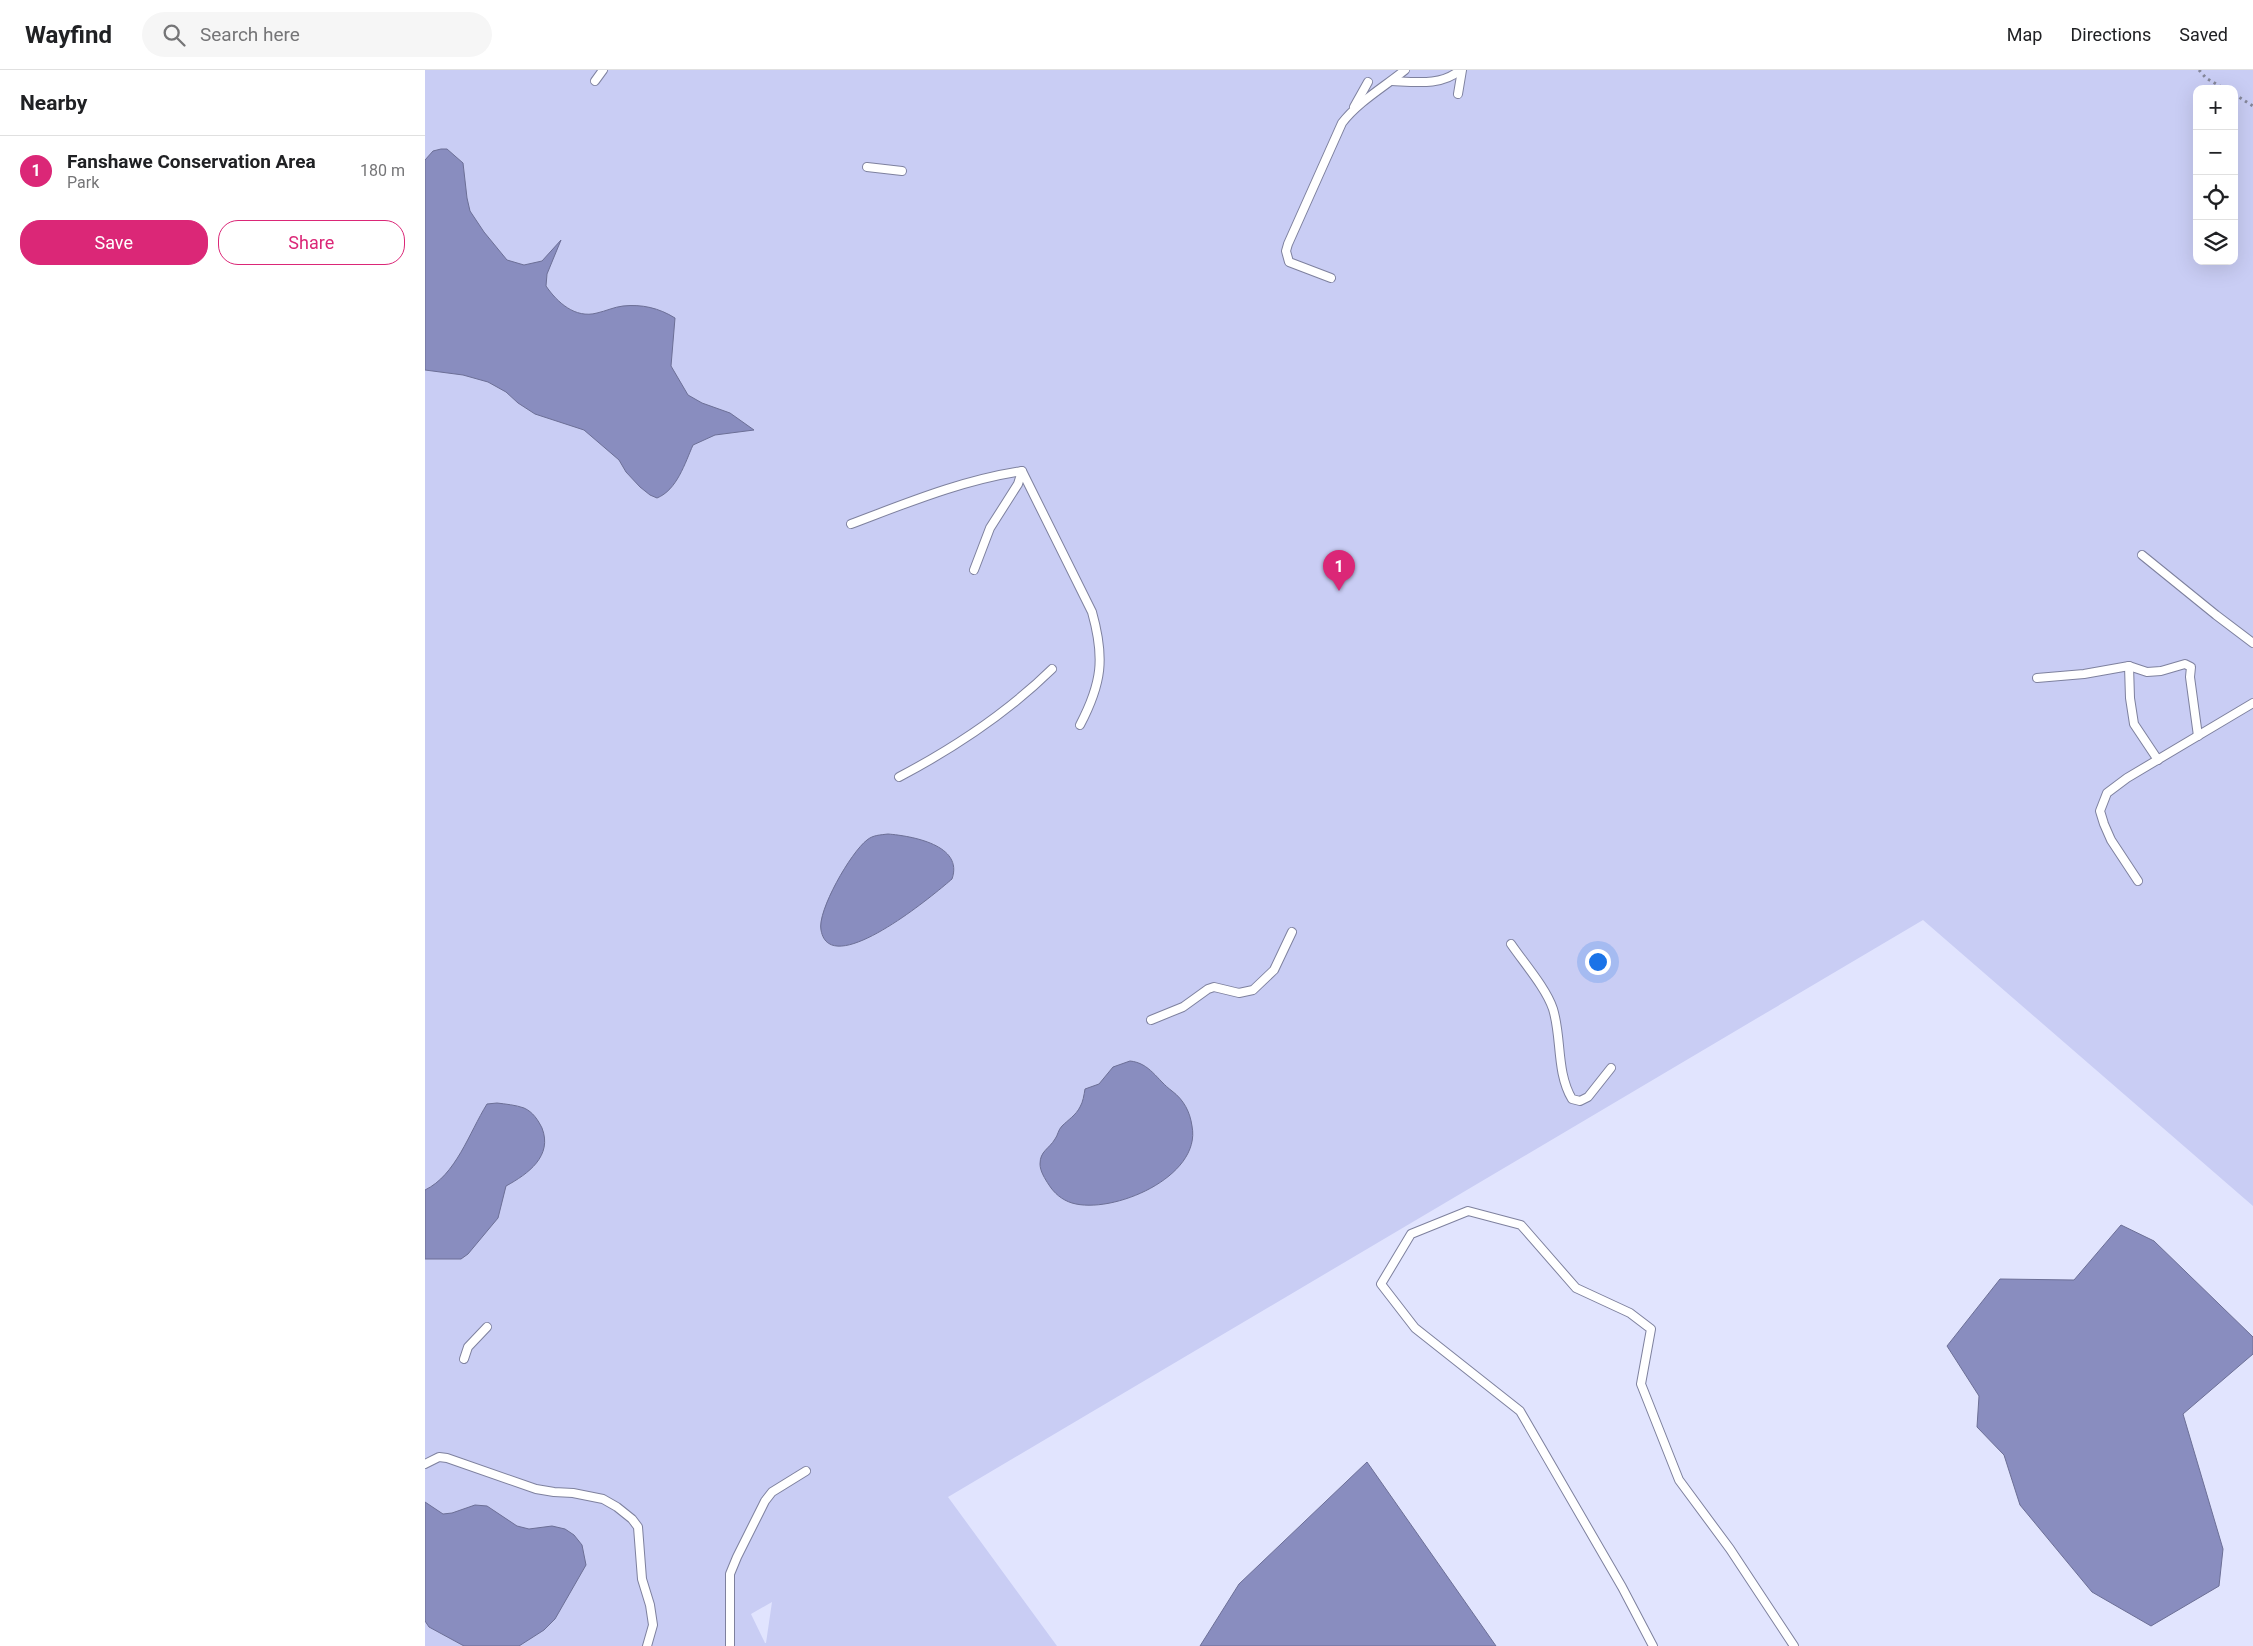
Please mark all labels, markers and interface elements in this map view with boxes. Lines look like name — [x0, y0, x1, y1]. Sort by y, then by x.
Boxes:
search box — [142, 12, 492, 57]
text: Wayfind — [25, 21, 112, 49]
icon: search — [160, 21, 188, 49]
text: Search here — [200, 23, 300, 46]
text: Map — [2007, 24, 2042, 45]
text: Directions — [2070, 24, 2151, 45]
text: Saved — [2179, 24, 2228, 45]
map controls — [2193, 85, 2238, 265]
button: + — [2193, 85, 2238, 130]
text: Nearby — [20, 91, 87, 115]
button: − — [2193, 130, 2238, 175]
text: Fanshawe Conservation Area — [67, 150, 316, 173]
text: 1 — [31, 161, 41, 180]
text: 180 m — [360, 161, 405, 180]
text: Park — [67, 173, 99, 192]
button: locate — [2193, 175, 2238, 220]
button: Save — [20, 220, 208, 265]
button: Share — [218, 220, 405, 265]
button: layers — [2193, 220, 2238, 265]
pin: 1 — [1323, 550, 1355, 591]
your location — [1585, 949, 1611, 975]

